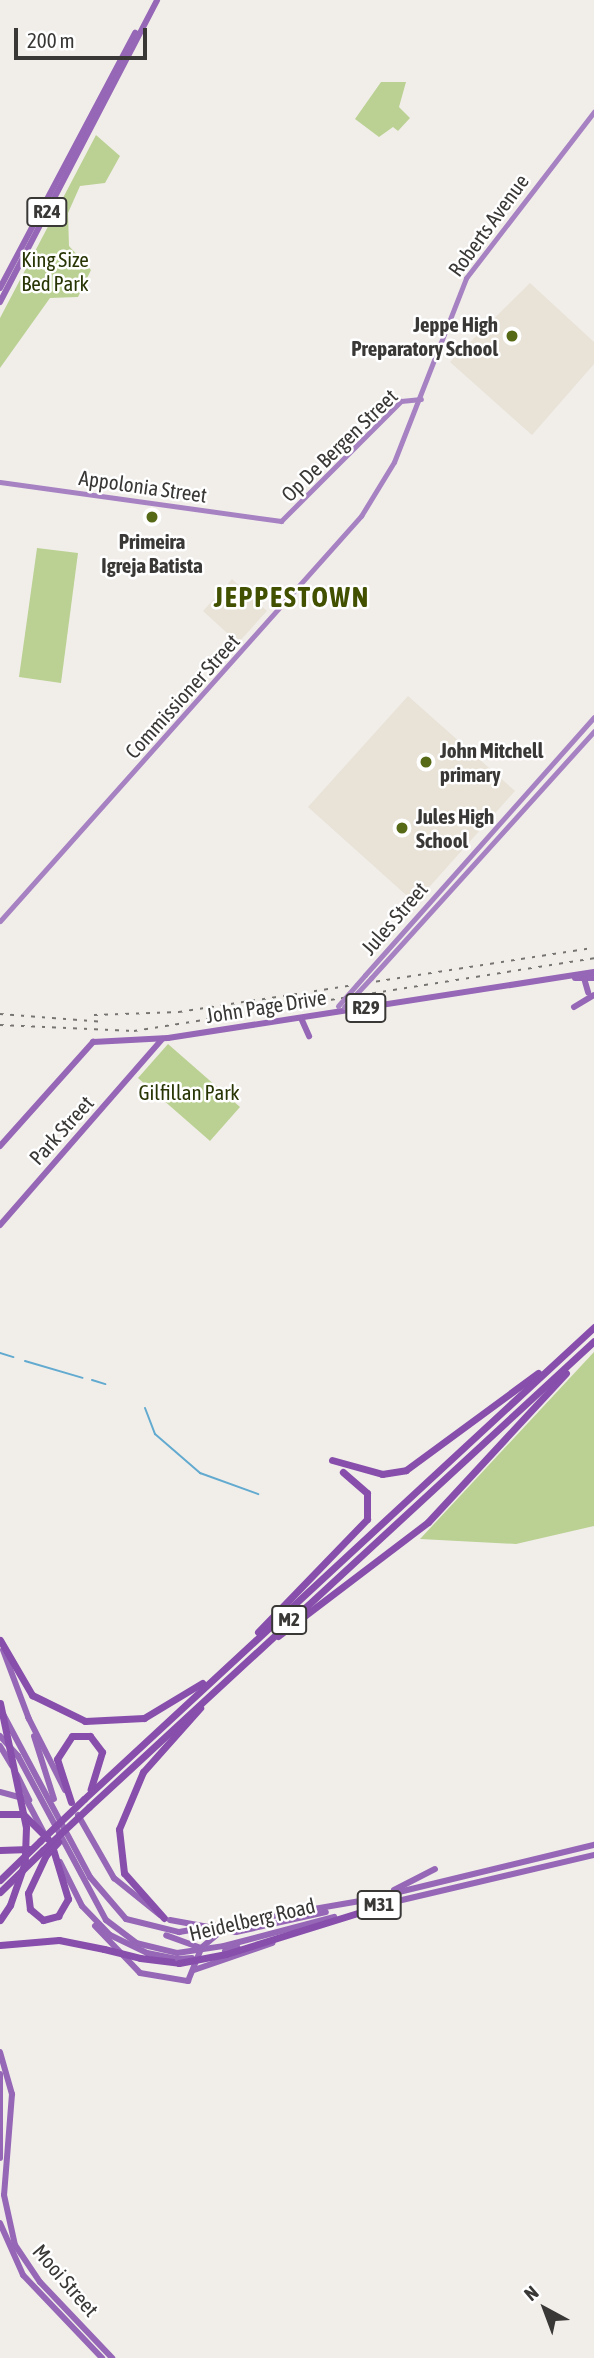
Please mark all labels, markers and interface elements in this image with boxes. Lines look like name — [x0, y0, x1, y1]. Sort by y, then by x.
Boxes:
scale bar — [18, 14, 150, 58]
text: 200 m — [27, 28, 75, 52]
street label: Roberts Avenue — [442, 169, 534, 281]
road number: R24 — [26, 196, 68, 228]
park label: King Size Bed Park — [21, 246, 89, 296]
place label: Jeppe High Preparatory School — [351, 311, 498, 361]
marker: Jeppe High Preparatory School — [504, 328, 520, 344]
street label: Op De Bergen Street — [276, 383, 402, 507]
street label: Appolonia Street — [77, 465, 209, 507]
marker: Primeira Igreja Batista — [144, 509, 160, 525]
place label: Primeira Igreja Batista — [101, 528, 203, 578]
district label: JEPPESTOWN — [215, 580, 369, 614]
street label: Commissioner Street — [120, 629, 244, 763]
place label: John Mitchell primary — [440, 737, 543, 787]
marker: John Mitchell primary — [418, 754, 434, 770]
place label: Jules High School — [416, 803, 494, 853]
marker: Jules High School — [394, 820, 410, 836]
street label: Jules Street — [356, 876, 432, 960]
street label: John Page Drive — [204, 984, 328, 1028]
road number: R29 — [345, 992, 387, 1024]
park label: Gilfillan Park — [138, 1079, 240, 1105]
street label: Park Street — [24, 1090, 98, 1170]
road number: M2 — [270, 1604, 308, 1636]
road number: M31 — [356, 1890, 402, 1921]
street label: Heidelberg Road — [186, 1892, 318, 1946]
street label: Mooi Street — [28, 2239, 104, 2321]
north arrow — [510, 2274, 580, 2344]
text: N — [520, 2281, 543, 2305]

